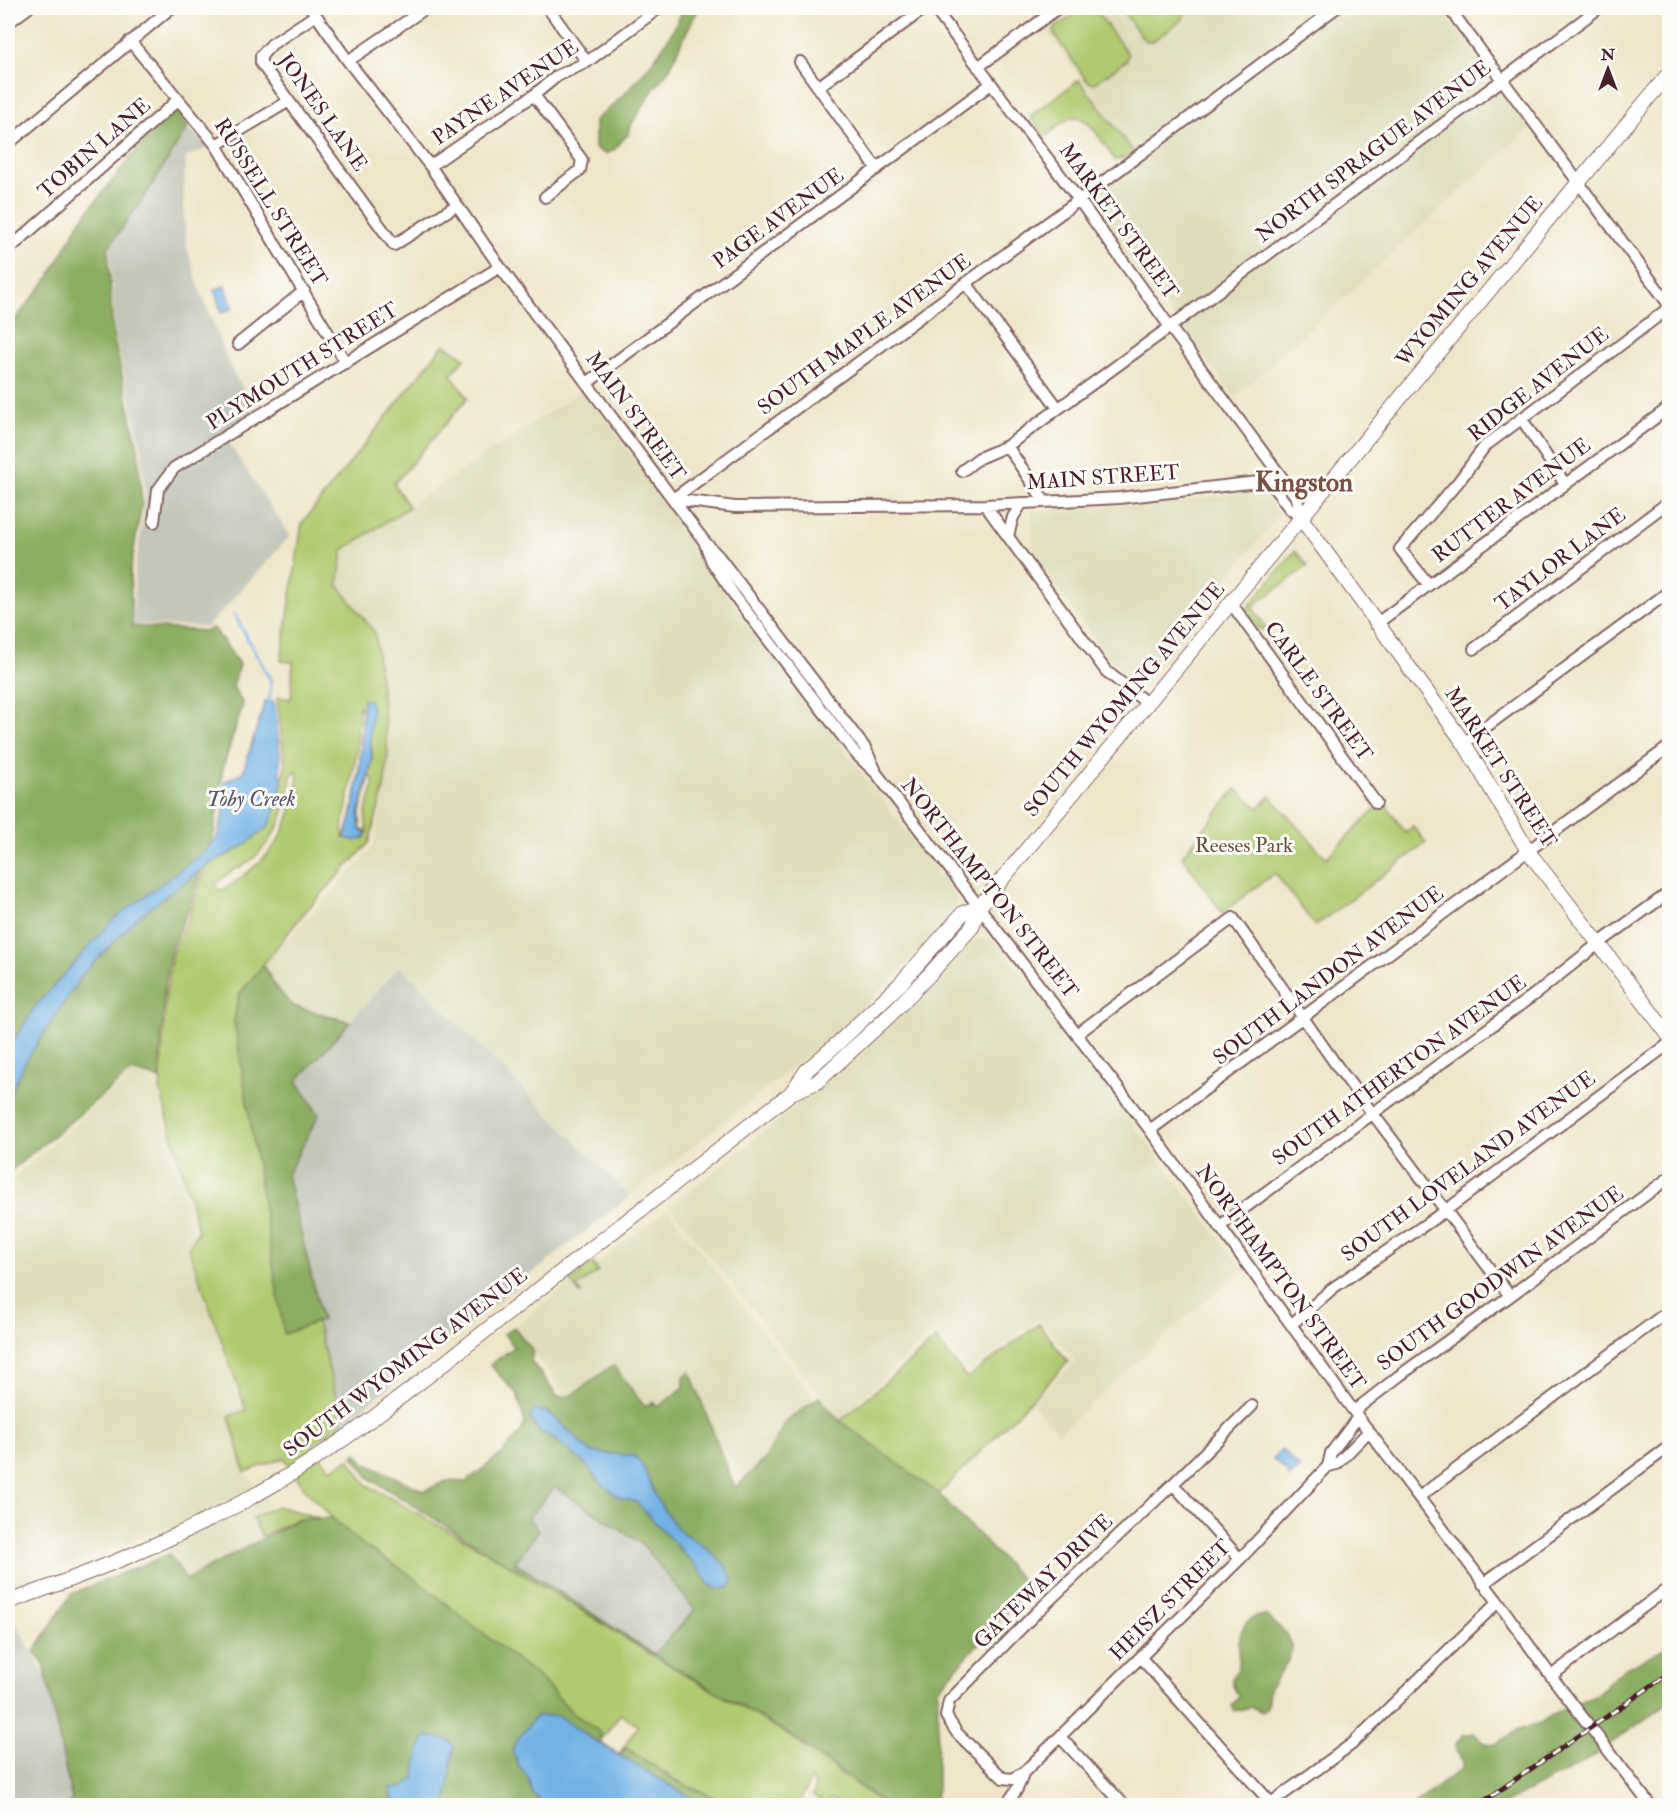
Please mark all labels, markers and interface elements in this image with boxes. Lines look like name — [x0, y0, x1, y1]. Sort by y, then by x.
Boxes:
street label: PAYNE AVENUE — [427, 33, 584, 151]
north arrow — [1578, 39, 1638, 99]
text: N — [1600, 45, 1616, 65]
street label: JONES LANE — [271, 47, 373, 177]
street label: NORTH SPRAGUE AVENUE — [1250, 54, 1496, 249]
street label: TOBIN LANE — [32, 92, 156, 205]
street label: RUSSELL STREET — [208, 113, 334, 292]
street label: MARKET STREET — [1053, 138, 1185, 305]
street label: PAGE AVENUE — [707, 162, 849, 275]
street label: WYOMING AVENUE — [1389, 190, 1549, 373]
street label: SOUTH MAPLE AVENUE — [752, 248, 976, 421]
street label: PLYMOUTH STREET — [201, 296, 404, 436]
street label: RIDGE AVENUE — [1462, 321, 1614, 448]
street label: MAIN STREET — [580, 346, 692, 487]
street label: RUTTER AVENUE — [1427, 432, 1596, 569]
street label: MAIN STREET — [1026, 459, 1181, 496]
district label: Kingston — [1255, 466, 1353, 500]
street label: TAYLOR LANE — [1490, 501, 1631, 617]
street label: SOUTH WYOMING AVENUE — [1018, 576, 1231, 822]
street label: CARLE STREET — [1259, 616, 1379, 767]
street label: MARKET STREET — [1438, 682, 1563, 853]
street label: NORTHAMPTON STREET — [895, 772, 1084, 1004]
water label: Toby Creek — [206, 785, 296, 813]
park label: Reeses Park — [1195, 832, 1293, 859]
street label: SOUTH LANDON AVENUE — [1208, 880, 1449, 1071]
street label: SOUTH ATHERTON AVENUE — [1267, 969, 1532, 1172]
street label: SOUTH LOVELAND AVENUE — [1336, 1065, 1601, 1268]
street label: NORTHAMPTON STREET — [1189, 1159, 1372, 1396]
street label: SOUTH GOODWIN AVENUE — [1372, 1180, 1629, 1377]
street label: SOUTH WYOMING AVENUE — [278, 1262, 533, 1463]
street label: GATEWAY DRIVE — [968, 1508, 1119, 1655]
street label: HEISZ STREET — [1104, 1534, 1237, 1667]

